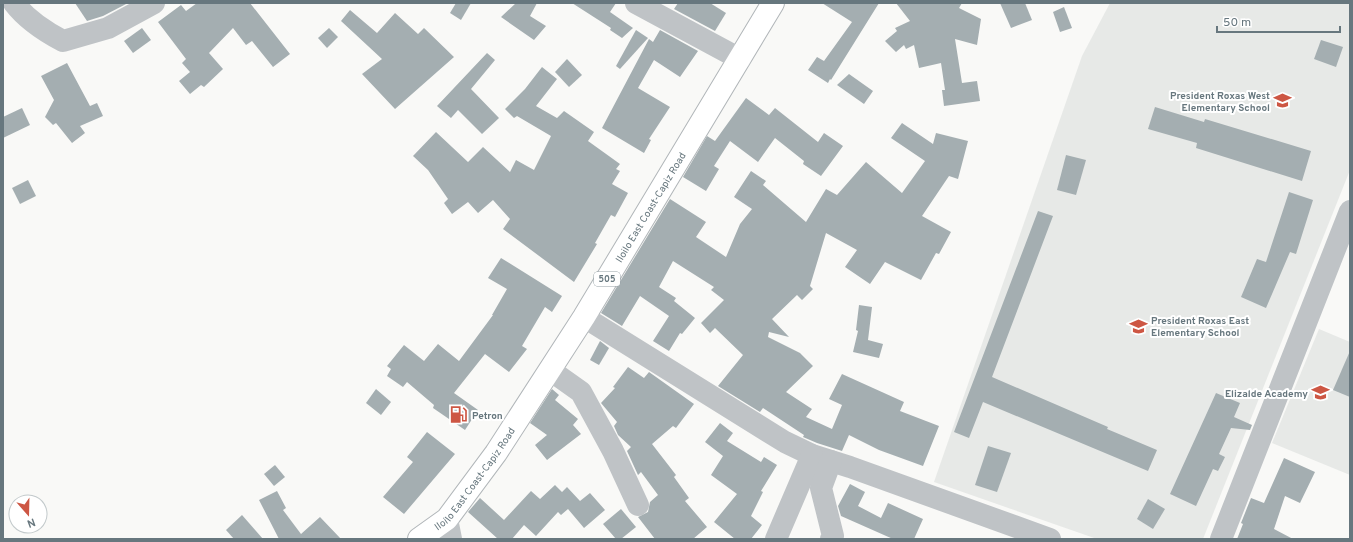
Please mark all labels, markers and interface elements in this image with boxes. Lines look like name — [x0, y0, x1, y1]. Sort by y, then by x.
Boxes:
scale bar — [1217, 8, 1340, 34]
text: 50 m — [1223, 15, 1251, 31]
place label: President Roxas West Elementary School — [1170, 90, 1270, 115]
school or university icon: President Roxas West Elementary School — [1273, 91, 1293, 111]
street label: Iloilo East Coast-Capiz Road — [613, 150, 690, 265]
road number: 505 — [594, 272, 620, 286]
place label: President Roxas East Elementary School — [1151, 315, 1249, 340]
school or university icon: President Roxas East Elementary School — [1128, 316, 1148, 336]
school or university icon: Elizalde Academy — [1311, 383, 1331, 403]
place label: Elizalde Academy — [1225, 388, 1308, 401]
fuel station icon: Petron — [449, 405, 469, 425]
place label: Petron — [472, 410, 503, 423]
street label: Iloilo East Coast-Capiz Road — [432, 425, 519, 534]
north arrow — [8, 494, 48, 534]
text: N — [25, 515, 37, 530]

